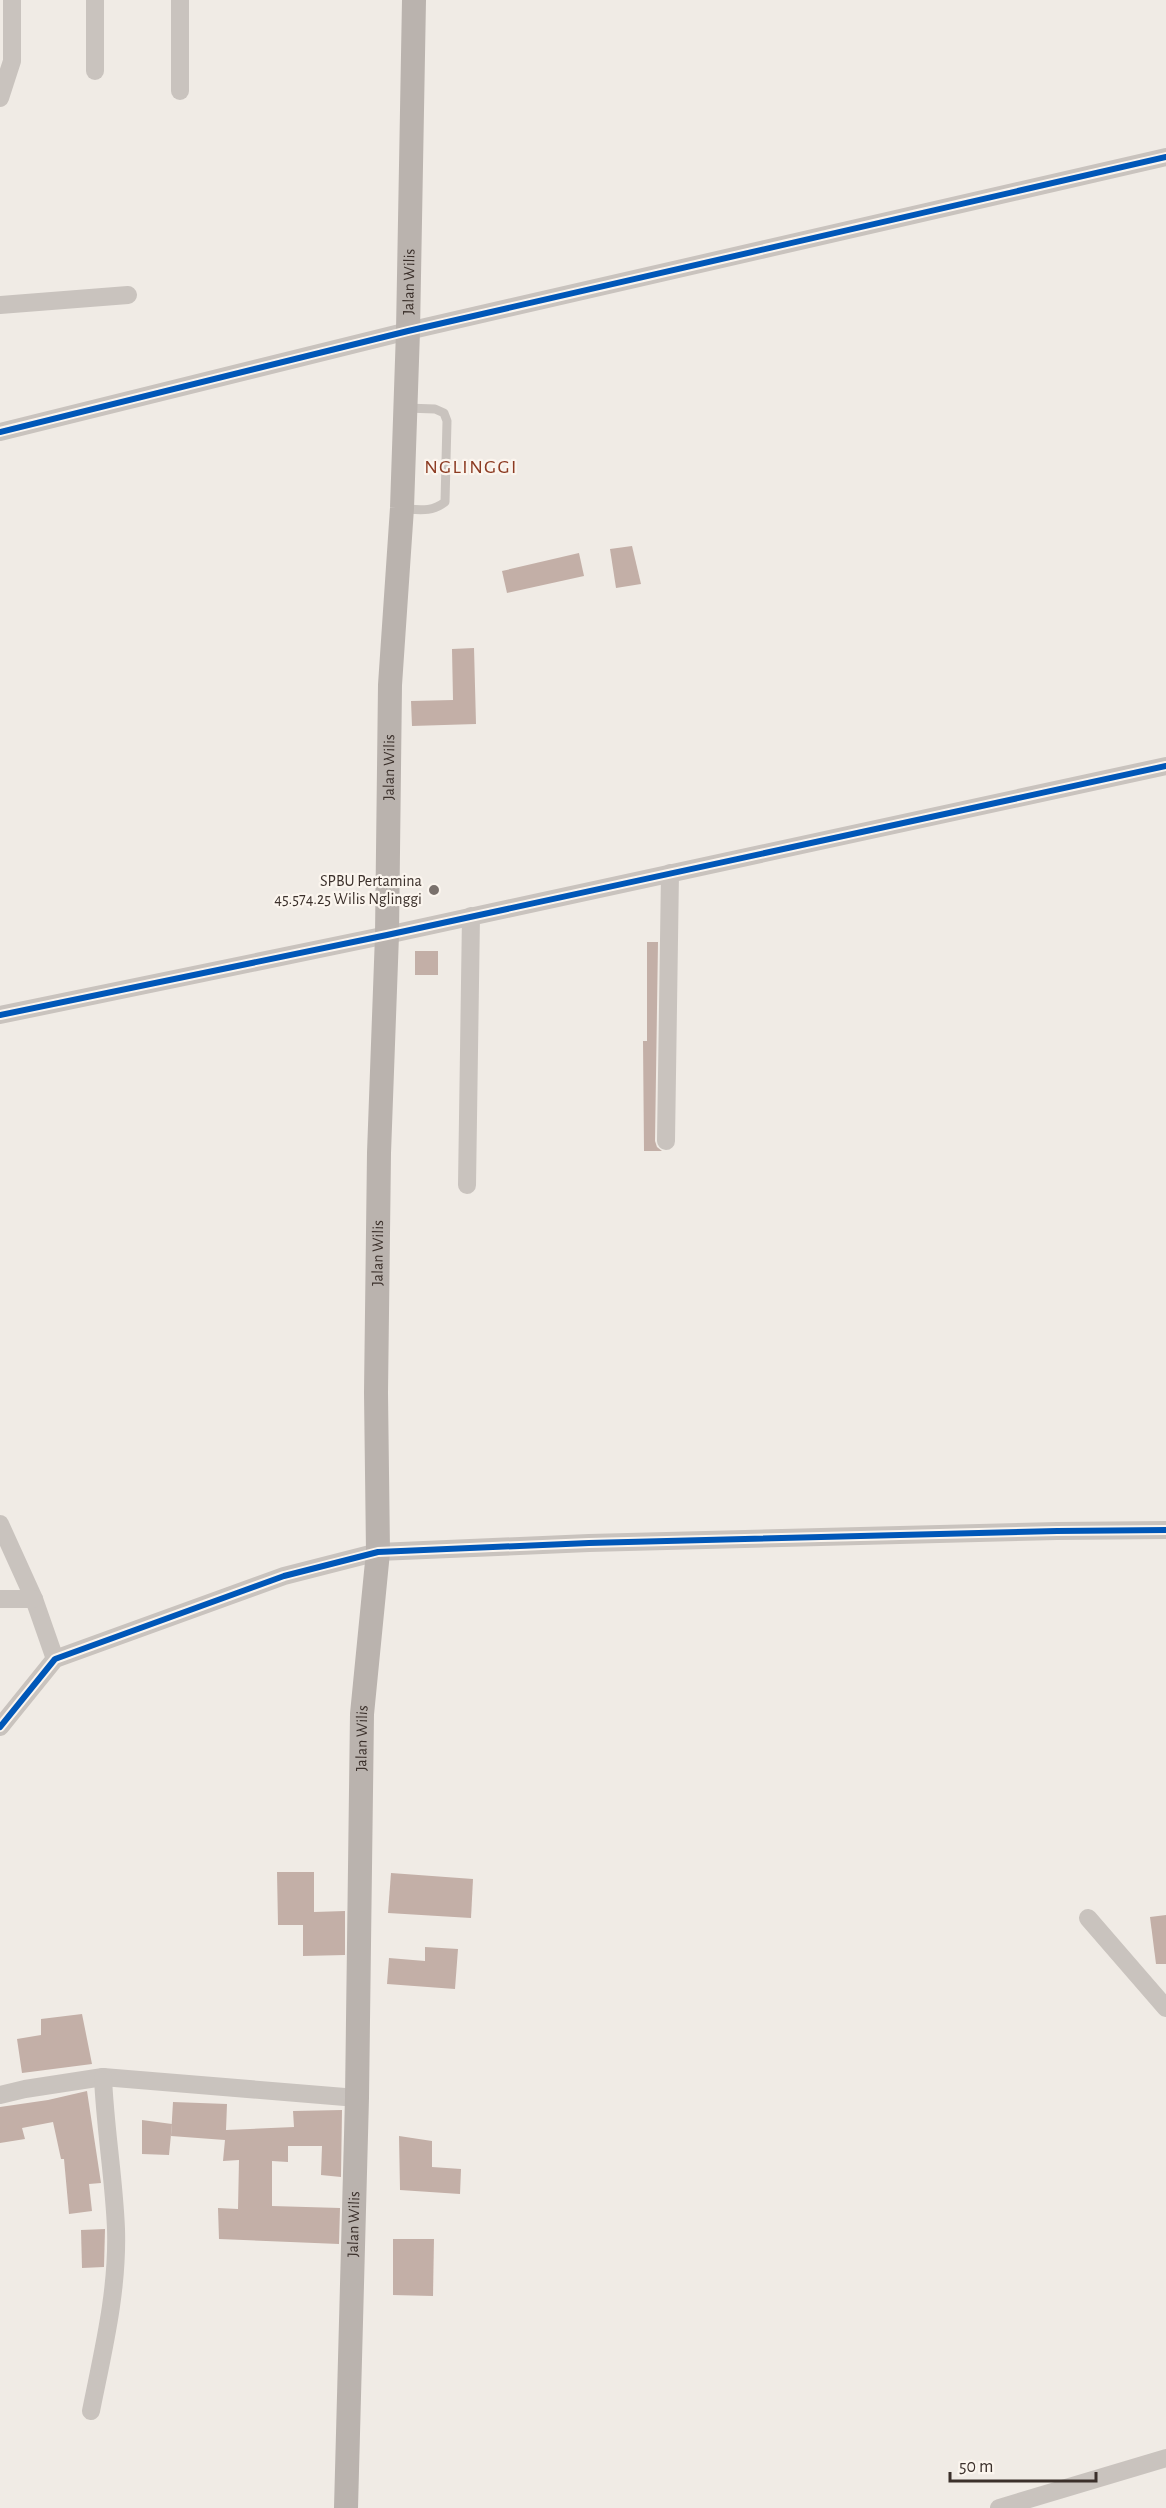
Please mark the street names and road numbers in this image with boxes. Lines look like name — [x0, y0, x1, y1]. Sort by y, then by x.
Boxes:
street label: Jalan Wilis — [400, 248, 417, 315]
street label: Jalan Wilis — [381, 734, 397, 800]
street label: Jalan Wilis — [369, 1220, 386, 1286]
street label: Jalan Wilis — [353, 1704, 371, 1771]
street label: Jalan Wilis — [345, 2191, 363, 2257]

